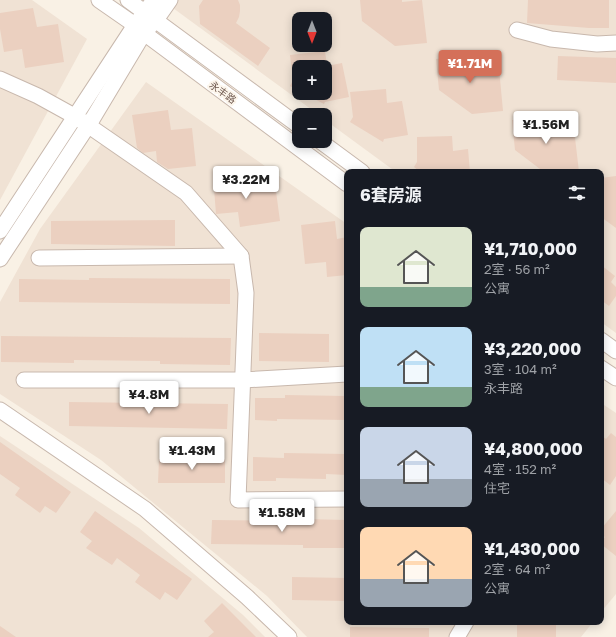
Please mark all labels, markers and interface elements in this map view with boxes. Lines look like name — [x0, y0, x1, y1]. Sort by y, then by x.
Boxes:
north arrow — [292, 12, 332, 52]
map controls — [292, 12, 332, 148]
pin: ¥1.71M — [437, 50, 503, 84]
text: ¥1.71M — [448, 55, 492, 71]
button: + — [292, 60, 332, 100]
street label: 永丰路 — [207, 78, 239, 106]
button: − — [292, 108, 332, 148]
pin: ¥1.56M — [513, 111, 579, 145]
text: ¥1.56M — [522, 116, 570, 132]
pin: ¥3.22M — [213, 166, 279, 200]
text: ¥3.22M — [222, 171, 270, 187]
icon: filters — [566, 182, 588, 204]
text: 6套房源 — [360, 184, 422, 205]
text: ¥1,710,000 — [484, 238, 577, 259]
icon: home — [392, 243, 440, 291]
text: 2室 · 56 m² — [484, 261, 550, 277]
text: 公寓 — [484, 280, 510, 296]
text: ¥3,220,000 — [484, 338, 581, 359]
icon: home — [392, 343, 440, 391]
text: 3室 · 104 m² — [484, 361, 557, 377]
text: 永丰路 — [484, 380, 523, 396]
pin: ¥4.8M — [121, 381, 177, 415]
text: ¥4.8M — [129, 386, 169, 402]
pin: ¥1.43M — [159, 437, 225, 471]
text: ¥4,800,000 — [484, 438, 583, 459]
text: ¥1.43M — [168, 442, 216, 458]
icon: home — [392, 443, 440, 491]
text: 4室 · 152 m² — [484, 461, 556, 477]
text: 住宅 — [484, 480, 510, 496]
pin: ¥1.58M — [249, 499, 315, 533]
text: ¥1.58M — [258, 504, 306, 520]
text: ¥1,430,000 — [484, 538, 580, 559]
icon: home — [392, 543, 440, 591]
text: 2室 · 64 m² — [484, 561, 550, 577]
text: 公寓 — [484, 580, 510, 596]

